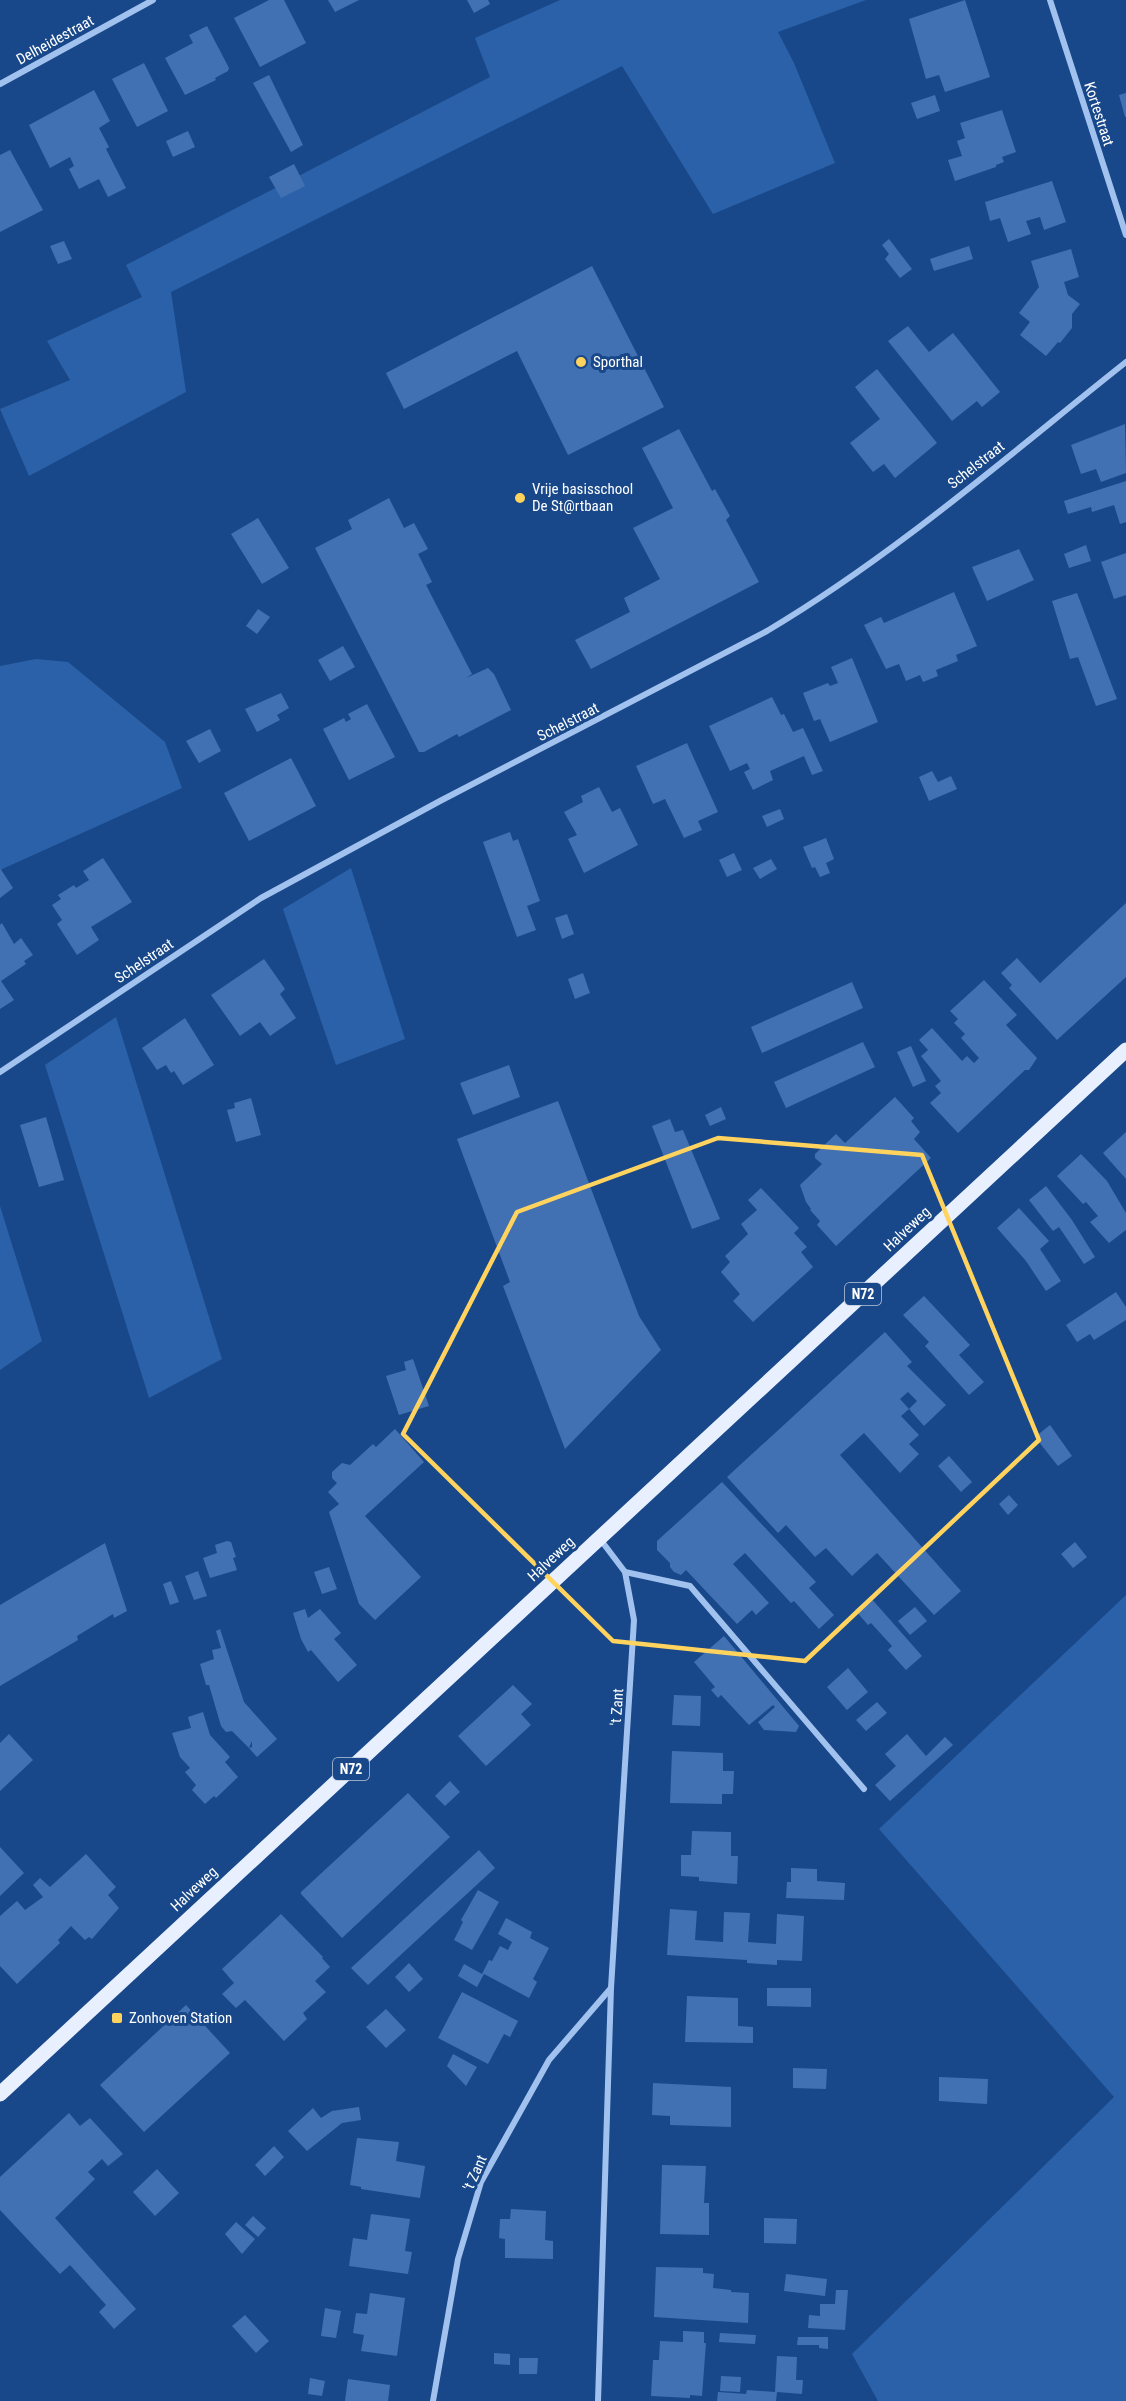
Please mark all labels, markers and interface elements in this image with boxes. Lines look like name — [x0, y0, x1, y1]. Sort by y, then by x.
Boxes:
street label: Delheidestraat — [13, 11, 97, 69]
street label: Kortestraat — [1080, 80, 1118, 148]
place label: Sporthal — [593, 353, 643, 371]
marker: Sporthal — [574, 355, 588, 369]
street label: Schelstraat — [944, 437, 1008, 493]
place label: Vrije basisschool De St@rtbaan — [532, 480, 633, 515]
marker: Vrije basisschool De St@rtbaan — [513, 491, 527, 505]
street label: Schelstraat — [534, 699, 602, 745]
street label: Schelstraat — [111, 935, 177, 987]
street label: Halveweg — [880, 1203, 934, 1255]
road number: N72 — [845, 1283, 881, 1305]
street label: Halveweg — [524, 1533, 578, 1585]
street label: 't Zant — [607, 1688, 627, 1726]
road number: N72 — [333, 1758, 369, 1780]
street label: Halveweg — [167, 1863, 221, 1915]
place label: Zonhoven Station — [129, 2009, 232, 2027]
marker: Zonhoven Station — [110, 2011, 124, 2025]
street label: 't Zant — [459, 2152, 491, 2194]

